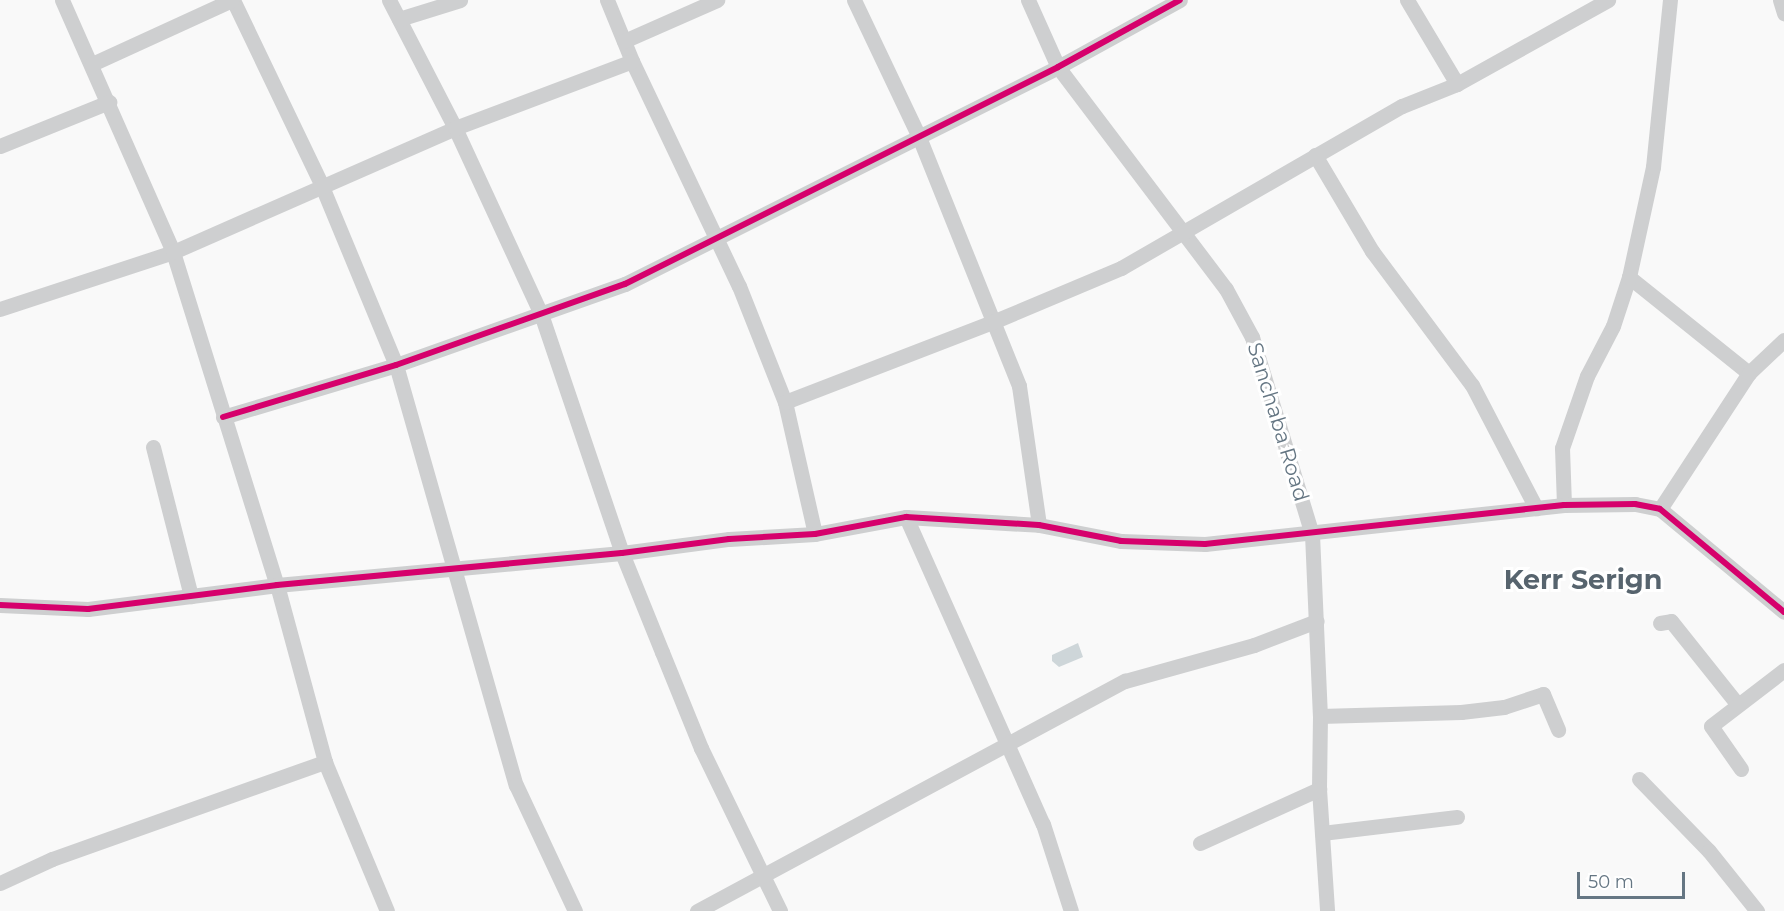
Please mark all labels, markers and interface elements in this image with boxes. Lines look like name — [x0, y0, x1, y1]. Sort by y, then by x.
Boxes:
street label: Sanchaba Road — [1242, 340, 1314, 504]
district label: Kerr Serign — [1504, 564, 1662, 596]
scale bar — [1580, 860, 1688, 898]
text: 50 m — [1588, 871, 1634, 893]

